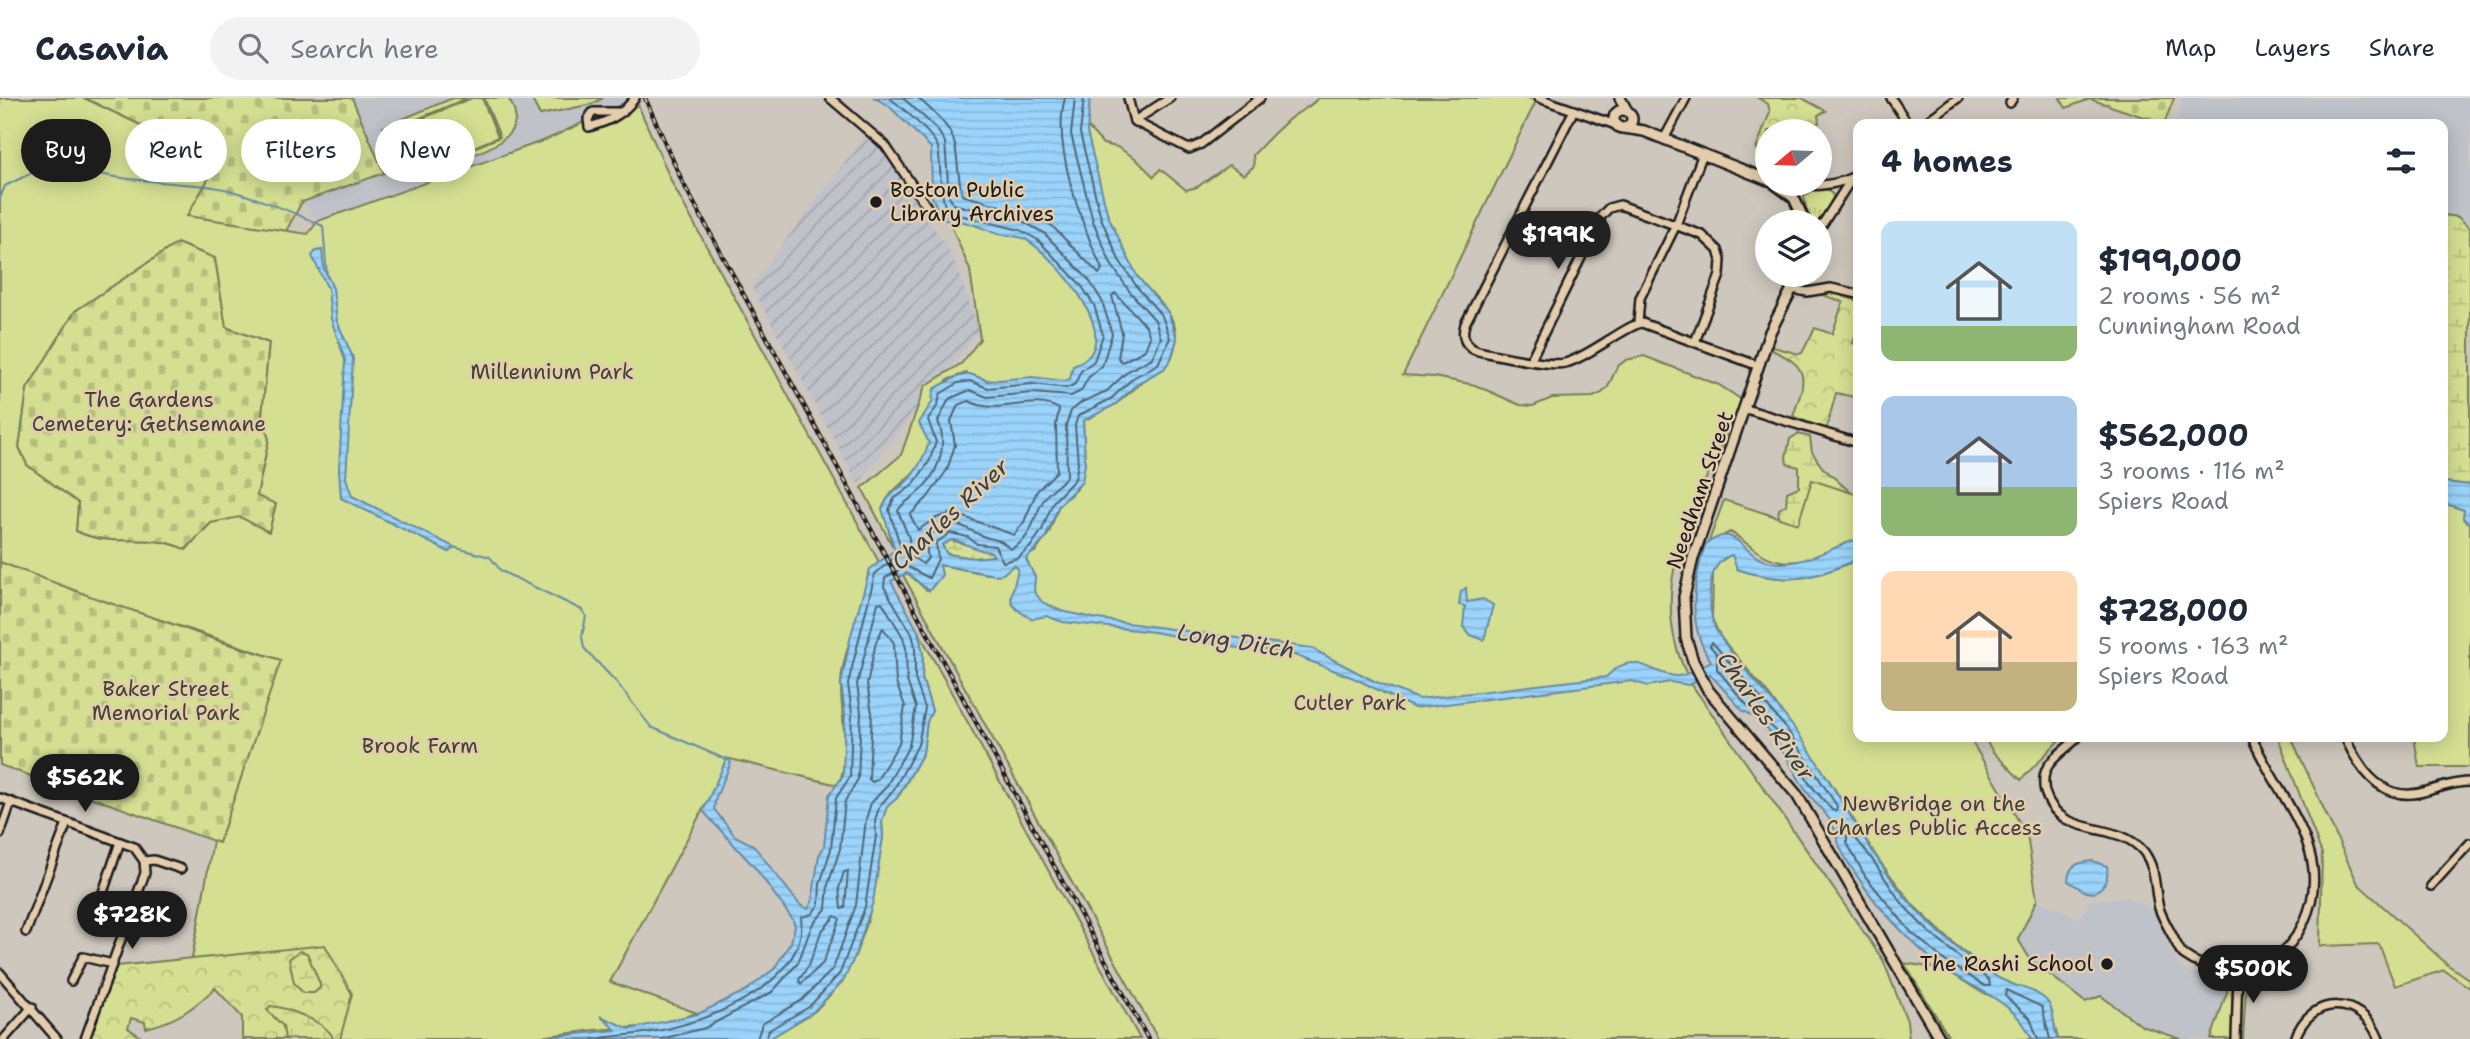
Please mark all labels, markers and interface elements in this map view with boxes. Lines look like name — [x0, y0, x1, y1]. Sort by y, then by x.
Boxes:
search box — [210, 17, 700, 80]
text: Casavia — [35, 26, 168, 71]
icon: search — [234, 29, 272, 67]
text: Search here — [290, 31, 439, 66]
text: Map — [2165, 32, 2216, 64]
text: Layers — [2254, 32, 2331, 64]
text: Share — [2369, 32, 2435, 64]
chip: Buy — [21, 119, 111, 182]
chip: Rent — [125, 119, 227, 182]
chip: Filters — [241, 119, 361, 182]
chip: New — [375, 119, 475, 182]
north arrow — [1755, 119, 1832, 196]
map controls — [1755, 119, 1832, 287]
text: 4 homes — [1881, 141, 2013, 182]
icon: filters — [2382, 142, 2420, 180]
place label: Boston Public Library Archives — [890, 176, 1054, 228]
marker: Boston Public Library Archives — [868, 194, 884, 210]
button: layers — [1755, 210, 1832, 287]
pin: $199K — [1509, 212, 1607, 271]
text: $199K — [1522, 219, 1594, 249]
text: $199,000 — [2098, 240, 2242, 281]
icon: home — [1937, 249, 2021, 333]
text: 2 rooms · 56 m² — [2098, 281, 2281, 311]
text: Cunningham Road — [2098, 311, 2301, 341]
park label: Millennium Park — [470, 358, 634, 386]
park label: The Gardens Cemetery: Gethsemane — [32, 386, 266, 438]
street label: Needham Street — [1660, 407, 1740, 573]
text: $562,000 — [2098, 415, 2249, 456]
icon: home — [1937, 424, 2021, 508]
water label: Charles River — [885, 451, 1016, 576]
text: 3 rooms · 116 m² — [2098, 456, 2285, 486]
text: Spiers Road — [2098, 486, 2229, 516]
text: $728,000 — [2098, 590, 2249, 631]
icon: home — [1937, 599, 2021, 683]
water label: Long Ditch — [1175, 617, 1297, 665]
text: 5 rooms · 163 m² — [2098, 631, 2289, 661]
water label: Charles River — [1710, 646, 1822, 787]
text: Spiers Road — [2098, 661, 2229, 691]
park label: Baker Street Memorial Park — [92, 675, 240, 727]
park label: Cutler Park — [1293, 689, 1407, 717]
park label: Brook Farm — [362, 732, 478, 760]
pin: $562K — [36, 754, 134, 814]
text: $562K — [46, 762, 124, 792]
park label: NewBridge on the Charles Public Access — [1826, 790, 2042, 842]
pin: $728K — [83, 892, 181, 951]
text: $728K — [93, 899, 171, 929]
pin: $500K — [2204, 946, 2302, 1005]
place label: The Rashi School — [1920, 950, 2094, 978]
text: $500K — [2214, 953, 2292, 983]
marker: The Rashi School — [2099, 956, 2115, 972]

